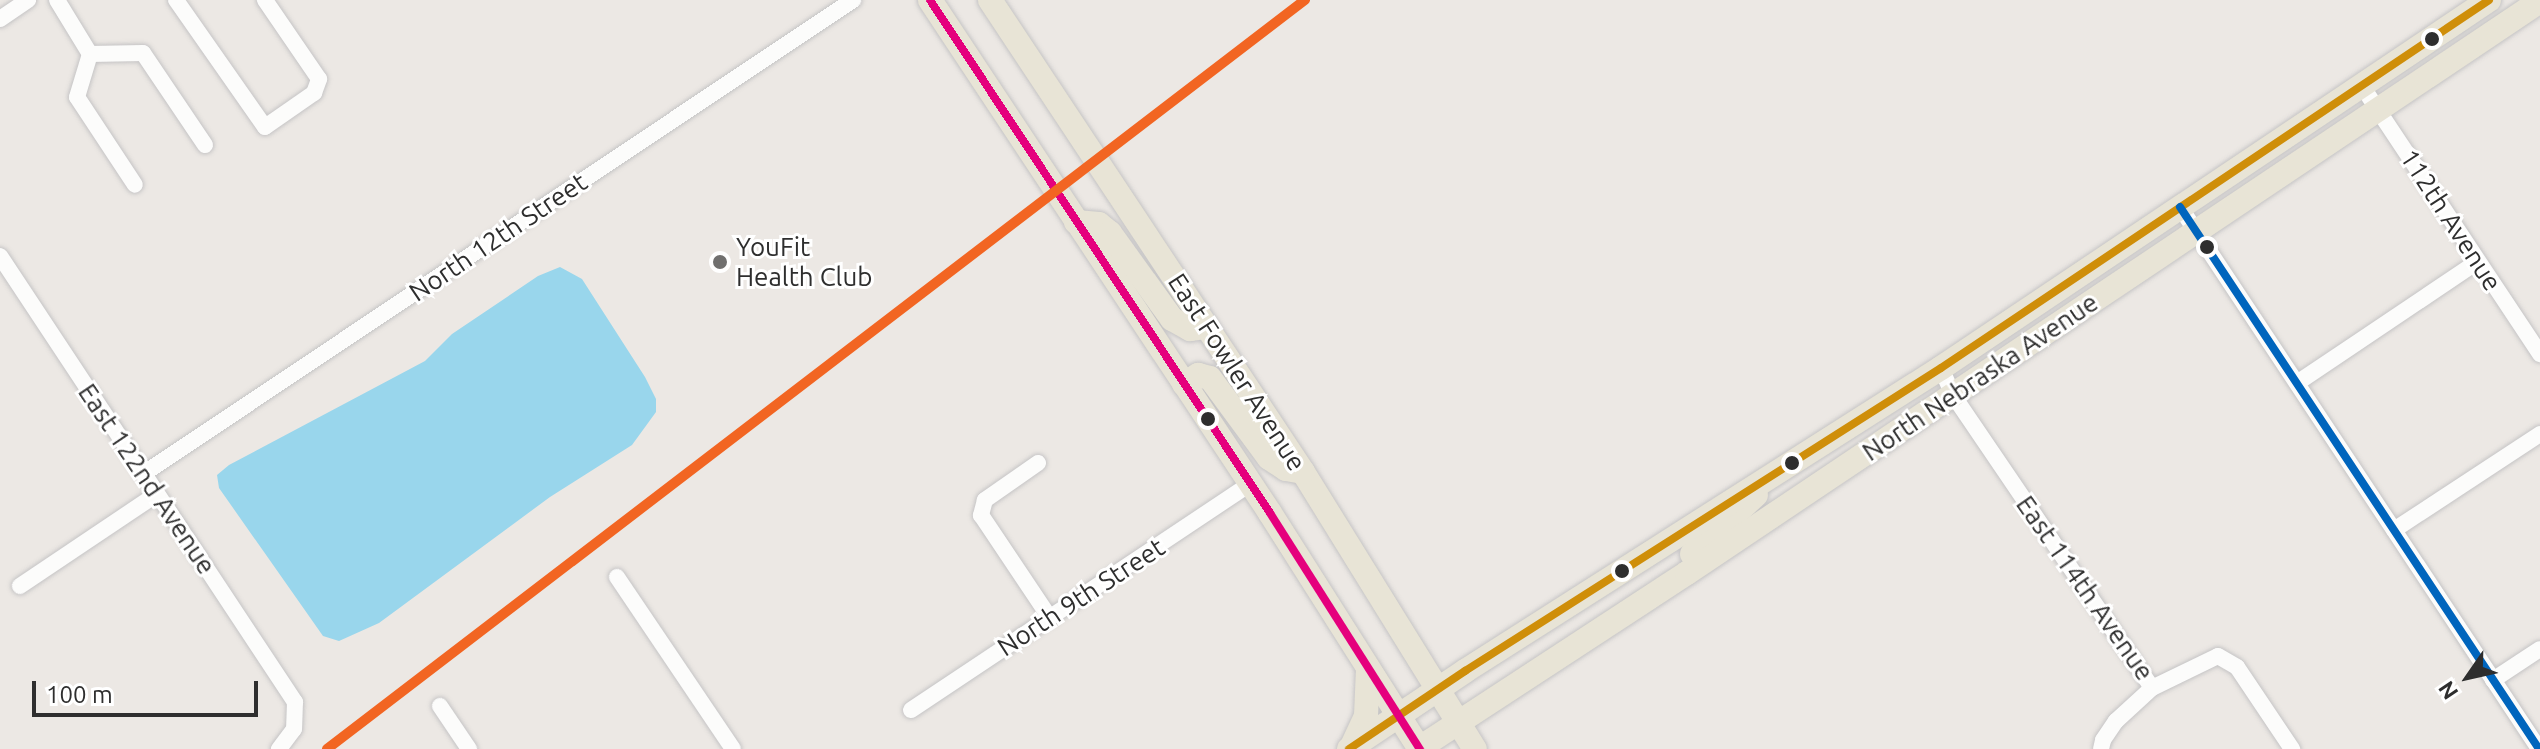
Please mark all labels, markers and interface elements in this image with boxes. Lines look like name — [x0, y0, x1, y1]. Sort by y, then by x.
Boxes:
unlabelled marker — [2424, 31, 2440, 47]
street label: 112th Avenue — [2394, 143, 2508, 297]
street label: North 12th Street — [403, 166, 593, 308]
place label: YouFit Health Club — [736, 231, 872, 292]
unlabelled marker — [2199, 239, 2215, 255]
marker: YouFit Health Club — [711, 253, 729, 271]
street label: East Fowler Avenue — [1162, 267, 1312, 477]
street label: North Nebraska Avenue — [1856, 287, 2104, 467]
street label: East 122nd Avenue — [72, 378, 222, 580]
unlabelled marker — [1200, 411, 1216, 427]
unlabelled marker — [1784, 455, 1800, 471]
street label: East 114th Avenue — [2010, 490, 2160, 686]
street label: North 9th Street — [992, 531, 1170, 663]
unlabelled marker — [1614, 563, 1630, 579]
north arrow — [2428, 637, 2508, 717]
scale bar — [36, 665, 262, 715]
text: N — [2433, 677, 2463, 705]
text: 100 m — [46, 681, 113, 708]

